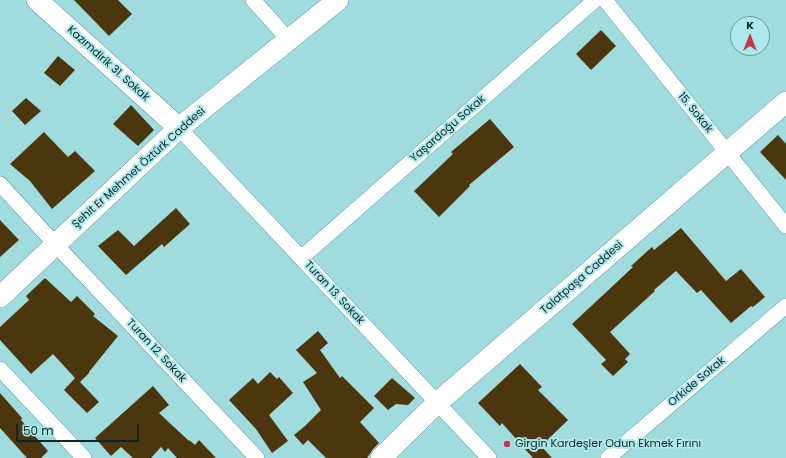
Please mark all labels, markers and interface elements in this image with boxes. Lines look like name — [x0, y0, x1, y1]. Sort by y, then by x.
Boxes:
north arrow — [730, 16, 770, 56]
text: K — [746, 17, 754, 33]
street label: Kazımdirik 31. Sokak — [64, 24, 152, 104]
street label: 15. Sokak — [675, 90, 715, 136]
street label: Yaşardoğu Sokak — [408, 93, 488, 165]
street label: Şehit Er Mehmet Öztürk Caddesi — [70, 105, 208, 231]
street label: Talatpaşa Caddesi — [538, 239, 626, 317]
street label: Turan 13. Sokak — [301, 259, 367, 327]
street label: Turan 12. Sokak — [123, 317, 189, 385]
street label: Orkide Sokak — [666, 354, 728, 410]
scale bar — [18, 416, 141, 442]
text: 50 m — [23, 422, 54, 439]
place label: Girgin Kardeşler Odun Ekmek Fırını — [515, 437, 701, 451]
marker: Girgin Kardeşler Odun Ekmek Fırını — [502, 439, 512, 449]

